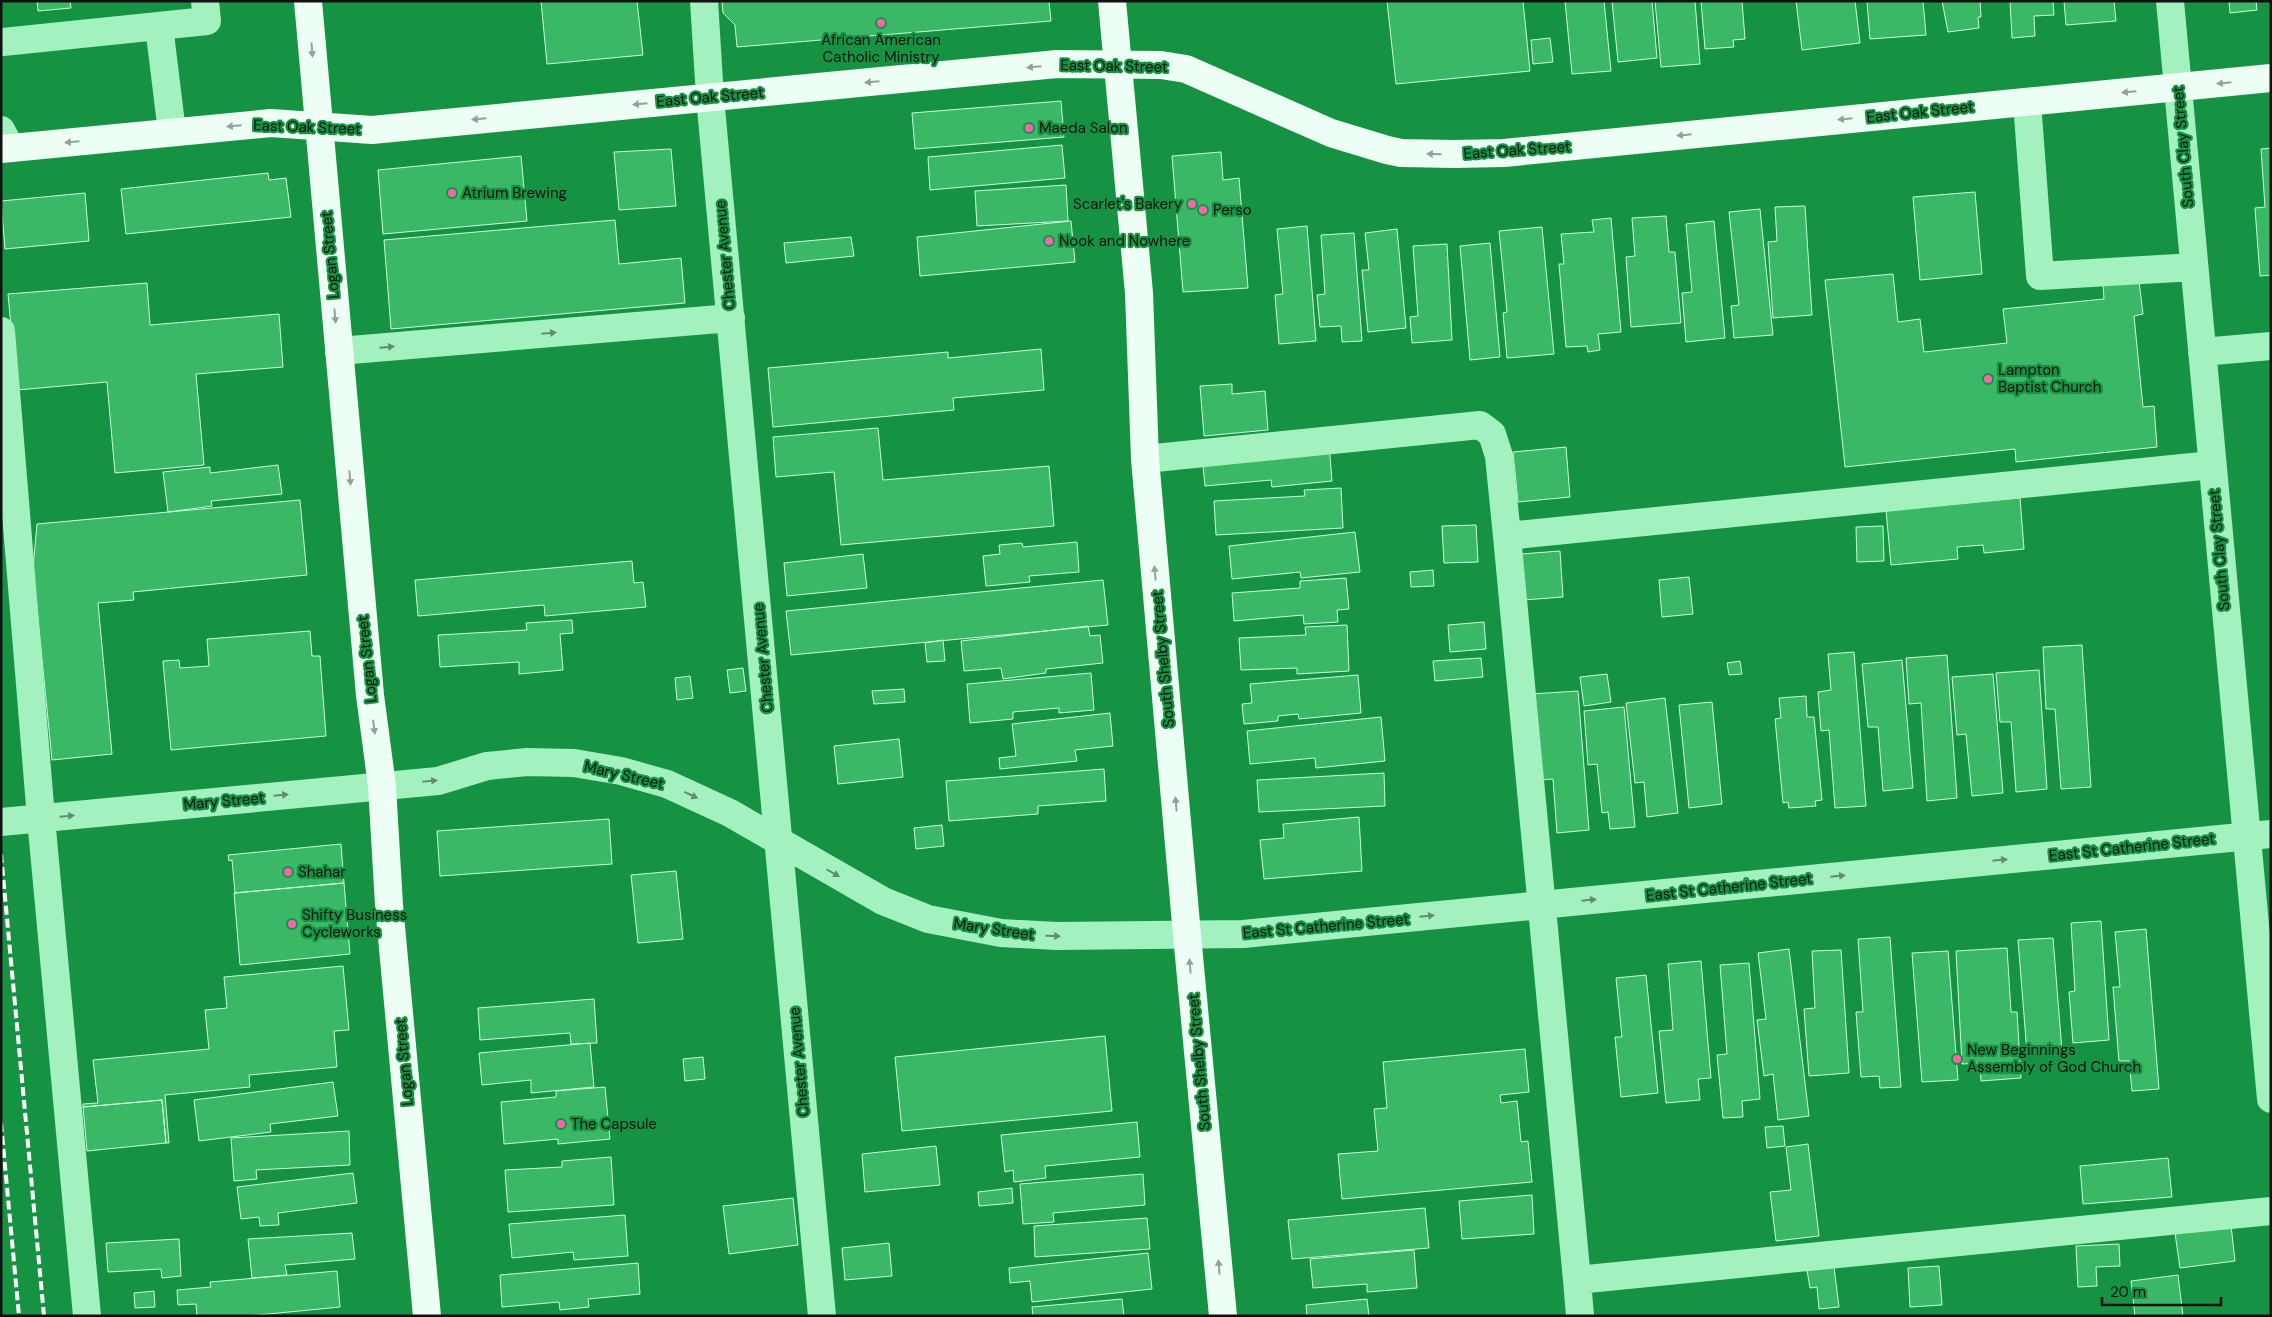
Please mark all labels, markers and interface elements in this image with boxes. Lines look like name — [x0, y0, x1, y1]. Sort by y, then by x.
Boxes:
marker: African American Catholic Ministry — [875, 17, 887, 29]
place label: African American Catholic Ministry — [821, 30, 941, 67]
one-way arrow — [308, 42, 316, 58]
street label: East Oak Street — [1060, 55, 1168, 77]
one-way arrow — [1025, 63, 1041, 71]
one-way arrow — [863, 78, 879, 86]
one-way arrow — [2216, 79, 2232, 87]
street label: East Oak Street — [656, 82, 765, 112]
street label: South Clay Street — [2168, 85, 2198, 208]
one-way arrow — [2121, 88, 2137, 96]
street label: East Oak Street — [1865, 96, 1975, 128]
one-way arrow — [632, 100, 648, 108]
street label: East Oak Street — [253, 115, 361, 139]
one-way arrow — [1837, 115, 1853, 123]
one-way arrow — [470, 116, 486, 124]
place label: Maeda Salon — [1039, 118, 1128, 138]
marker: Maeda Salon — [1023, 122, 1035, 134]
one-way arrow — [226, 123, 242, 131]
one-way arrow — [1675, 131, 1691, 139]
street label: East Oak Street — [1463, 136, 1571, 164]
one-way arrow — [64, 138, 80, 146]
one-way arrow — [1426, 149, 1442, 157]
place label: Atrium Brewing — [462, 183, 567, 203]
marker: Atrium Brewing — [446, 187, 458, 199]
place label: Scarlet's Bakery — [1073, 194, 1183, 214]
marker: Scarlet's Bakery — [1186, 198, 1198, 210]
street label: Chester Avenue — [710, 199, 740, 311]
place label: Perso — [1213, 200, 1252, 220]
marker: Perso — [1197, 204, 1209, 216]
street label: Logan Street — [316, 210, 344, 300]
place label: Nook and Nowhere — [1059, 231, 1190, 251]
marker: Nook and Nowhere — [1043, 235, 1055, 247]
one-way arrow — [332, 309, 340, 325]
one-way arrow — [541, 329, 557, 337]
one-way arrow — [379, 342, 395, 350]
place label: Lampton Baptist Church — [1998, 360, 2101, 397]
marker: Lampton Baptist Church — [1982, 373, 1994, 385]
one-way arrow — [346, 470, 354, 486]
street label: South Clay Street — [2204, 488, 2234, 611]
one-way arrow — [1151, 564, 1159, 580]
street label: South Shelby Street — [1147, 590, 1179, 728]
street label: Chester Avenue — [748, 602, 778, 714]
street label: Logan Street — [352, 614, 382, 704]
one-way arrow — [370, 719, 378, 735]
street label: Mary Street — [582, 756, 666, 794]
one-way arrow — [423, 777, 439, 785]
street label: Mary Street — [183, 787, 265, 814]
one-way arrow — [274, 791, 290, 799]
one-way arrow — [684, 791, 698, 799]
one-way arrow — [1171, 796, 1179, 812]
one-way arrow — [59, 811, 75, 819]
street label: East St Catherine Street — [2048, 828, 2216, 866]
one-way arrow — [1992, 856, 2008, 864]
place label: Shahar — [298, 862, 346, 882]
marker: Shahar — [282, 866, 294, 878]
one-way arrow — [827, 868, 840, 877]
street label: East St Catherine Street — [1645, 868, 1813, 906]
one-way arrow — [1830, 872, 1846, 880]
one-way arrow — [1581, 896, 1597, 904]
place label: Shifty Business Cycleworks — [302, 905, 407, 942]
street label: East St Catherine Street — [1242, 909, 1410, 943]
one-way arrow — [1420, 912, 1436, 920]
street label: Mary Street — [952, 913, 1036, 945]
marker: Shifty Business Cycleworks — [286, 918, 298, 930]
one-way arrow — [1046, 932, 1062, 940]
one-way arrow — [1186, 958, 1194, 974]
street label: South Shelby Street — [1183, 993, 1215, 1131]
street label: Chester Avenue — [784, 1006, 814, 1118]
street label: Logan Street — [390, 1017, 418, 1107]
place label: New Beginnings Assembly of God Church — [1967, 1040, 2141, 1077]
marker: New Beginnings Assembly of God Church — [1951, 1053, 1963, 1065]
place label: The Capsule — [571, 1114, 657, 1134]
marker: The Capsule — [555, 1118, 567, 1130]
one-way arrow — [1215, 1259, 1223, 1275]
scale bar — [2102, 1274, 2221, 1306]
text: 20 m — [2110, 1282, 2146, 1302]

